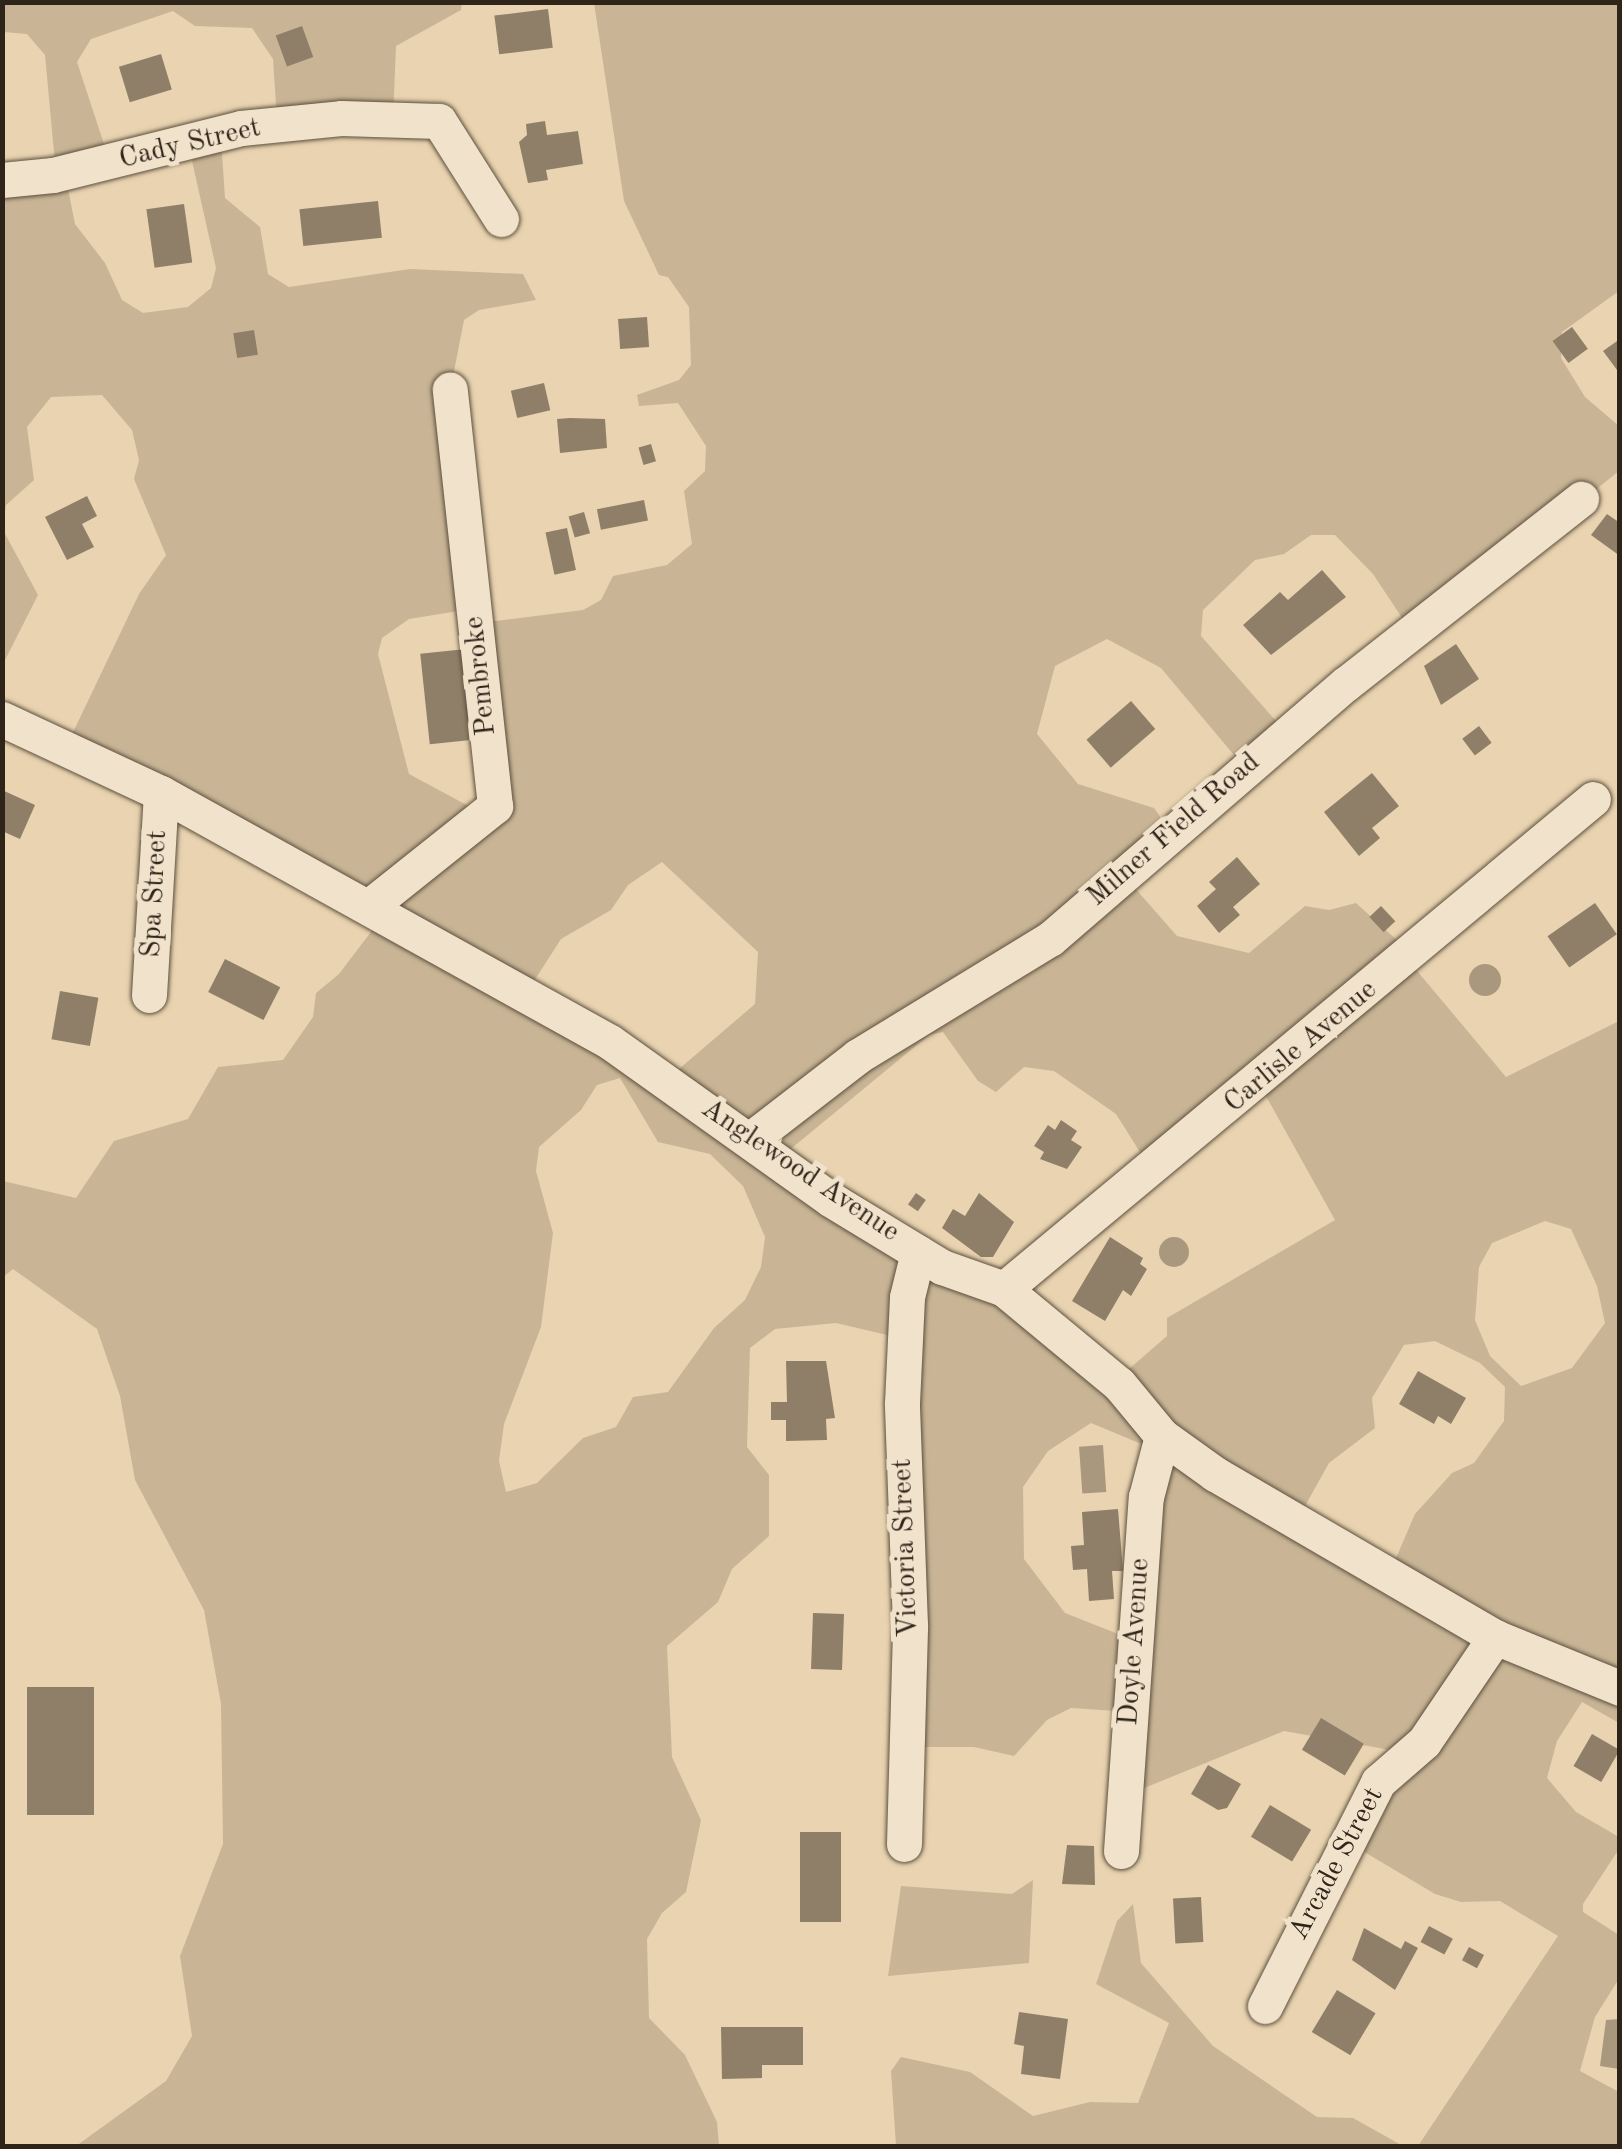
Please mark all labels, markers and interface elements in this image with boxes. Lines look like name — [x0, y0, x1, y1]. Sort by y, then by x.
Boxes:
street label: Cady Street — [116, 111, 264, 177]
street label: Pembroke — [458, 615, 504, 737]
street label: Milner Field Road — [1081, 746, 1267, 914]
street label: Spa Street — [135, 829, 175, 959]
street label: Carlisle Avenue — [1218, 974, 1384, 1120]
street label: Anglewood Avenue — [695, 1092, 905, 1250]
street label: Victoria Street — [886, 1458, 926, 1638]
street label: Doyle Avenue — [1112, 1557, 1158, 1727]
street label: Arcade Street — [1283, 1782, 1391, 1946]

